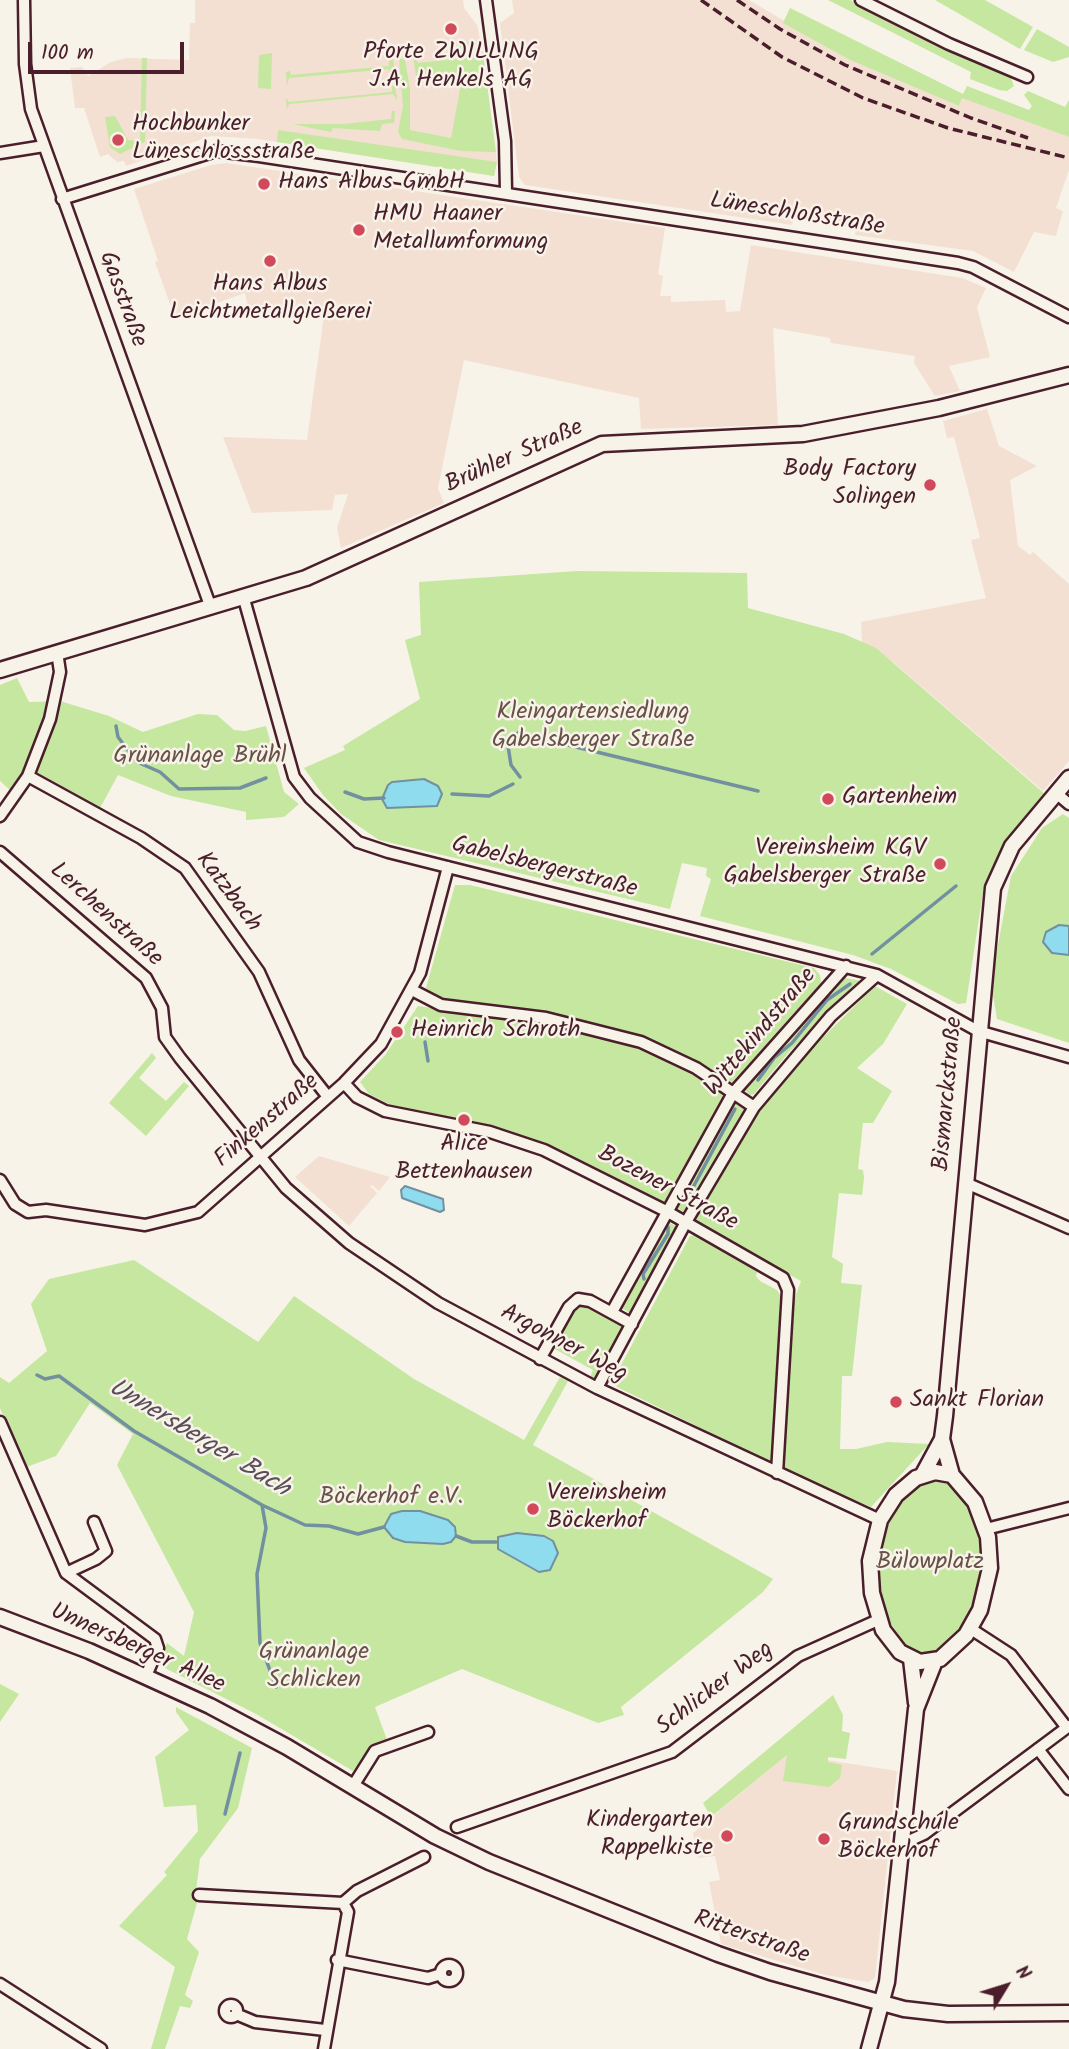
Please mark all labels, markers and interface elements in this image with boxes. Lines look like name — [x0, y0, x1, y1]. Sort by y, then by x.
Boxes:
marker: Pforte ZWILLING J.A. Henkels AG — [443, 21, 459, 37]
scale bar — [32, 28, 187, 72]
text: 100 m — [41, 37, 94, 70]
place label: Pforte ZWILLING J.A. Henkels AG — [363, 40, 539, 96]
place label: Hochbunker Lüneschlossstraße — [132, 112, 315, 168]
marker: Hochbunker Lüneschlossstraße — [110, 132, 126, 148]
place label: Hans Albus GmbH — [278, 170, 465, 198]
marker: Hans Albus GmbH — [256, 176, 272, 192]
street label: Lüneschloßstraße — [708, 188, 886, 244]
place label: HMU Haaner Metallumformung — [373, 202, 548, 258]
marker: HMU Haaner Metallumformung — [351, 222, 367, 238]
street label: Gasstraße — [90, 248, 152, 352]
marker: Hans Albus Leichtmetallgießerei — [262, 253, 278, 269]
place label: Hans Albus Leichtmetallgießerei — [169, 272, 371, 328]
street label: Brühler Straße — [442, 415, 588, 501]
place label: Body Factory Solingen — [783, 457, 916, 513]
marker: Body Factory Solingen — [922, 477, 938, 493]
park label: Kleingartensiedlung Gabelsberger Straße — [492, 700, 694, 756]
park label: Grünanlage Brühl — [113, 744, 287, 772]
place label: Gartenheim — [842, 785, 957, 813]
marker: Gartenheim — [820, 791, 836, 807]
street label: Gabelsbergerstraße — [448, 832, 640, 906]
place label: Vereinsheim KGV Gabelsberger Straße — [723, 836, 926, 892]
street label: Katzbach — [188, 847, 266, 939]
marker: Vereinsheim KGV Gabelsberger Straße — [932, 856, 948, 872]
street label: Lerchenstraße — [42, 858, 168, 974]
street label: Wittekindstraße — [700, 963, 824, 1103]
street label: Bismarckstraße — [929, 1016, 971, 1172]
place label: Heinrich Schroth — [411, 1018, 580, 1046]
marker: Heinrich Schroth — [389, 1024, 405, 1040]
street label: Finkenstraße — [210, 1069, 326, 1175]
marker: Alice Bettenhausen — [456, 1112, 472, 1128]
place label: Alice Bettenhausen — [395, 1132, 533, 1188]
street label: Bozener Straße — [592, 1141, 742, 1239]
street label: Argonner Weg — [495, 1299, 631, 1391]
water label: Unnersberger Bach — [102, 1374, 294, 1506]
place label: Sankt Florian — [910, 1388, 1044, 1416]
marker: Sankt Florian — [888, 1394, 904, 1410]
place label: Vereinsheim Böckerhof — [547, 1481, 667, 1537]
park label: Böckerhof e.V. — [319, 1485, 463, 1513]
marker: Vereinsheim Böckerhof — [525, 1501, 541, 1517]
park label: Bülowplatz — [876, 1550, 984, 1578]
street label: Unnersberger Allee — [45, 1599, 229, 1701]
street label: Schlicker Weg — [652, 1637, 780, 1743]
park label: Grünanlage Schlicken — [259, 1640, 369, 1696]
place label: Kindergarten Rappelkiste — [586, 1808, 713, 1864]
place label: Grundschule Böckerhof — [838, 1811, 959, 1867]
marker: Kindergarten Rappelkiste — [719, 1828, 735, 1844]
marker: Grundschule Böckerhof — [816, 1831, 832, 1847]
street label: Ritterstraße — [689, 1906, 813, 1972]
north arrow — [971, 1951, 1041, 2021]
text: N — [1007, 1959, 1038, 1987]

